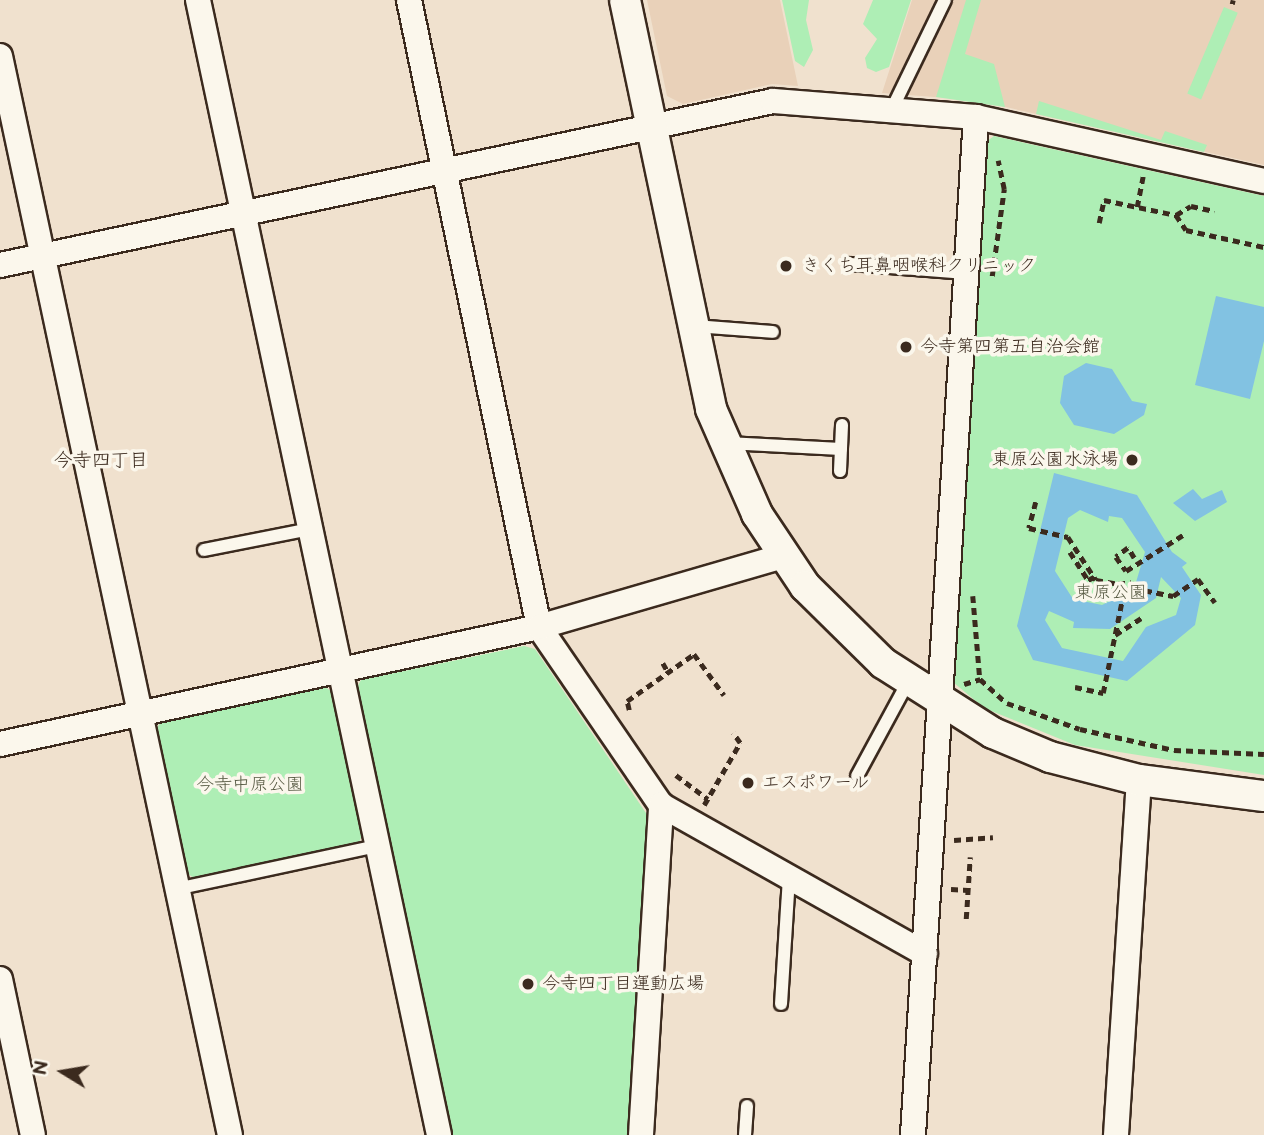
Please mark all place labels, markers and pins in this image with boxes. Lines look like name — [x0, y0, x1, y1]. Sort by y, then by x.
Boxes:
place label: きくち耳鼻咽喉科クリニック — [802, 255, 1036, 277]
marker: きくち耳鼻咽喉科クリニック — [776, 256, 796, 276]
place label: 今寺第四第五自治会館 — [920, 336, 1100, 358]
marker: 今寺第四第五自治会館 — [898, 339, 914, 355]
place label: 東原公園水泳場 — [992, 449, 1118, 471]
marker: 東原公園水泳場 — [1124, 452, 1140, 468]
place label: エスポワール — [762, 772, 870, 794]
marker: エスポワール — [740, 775, 756, 791]
place label: 今寺四丁目運動広場 — [542, 973, 704, 995]
marker: 今寺四丁目運動広場 — [520, 976, 536, 992]

